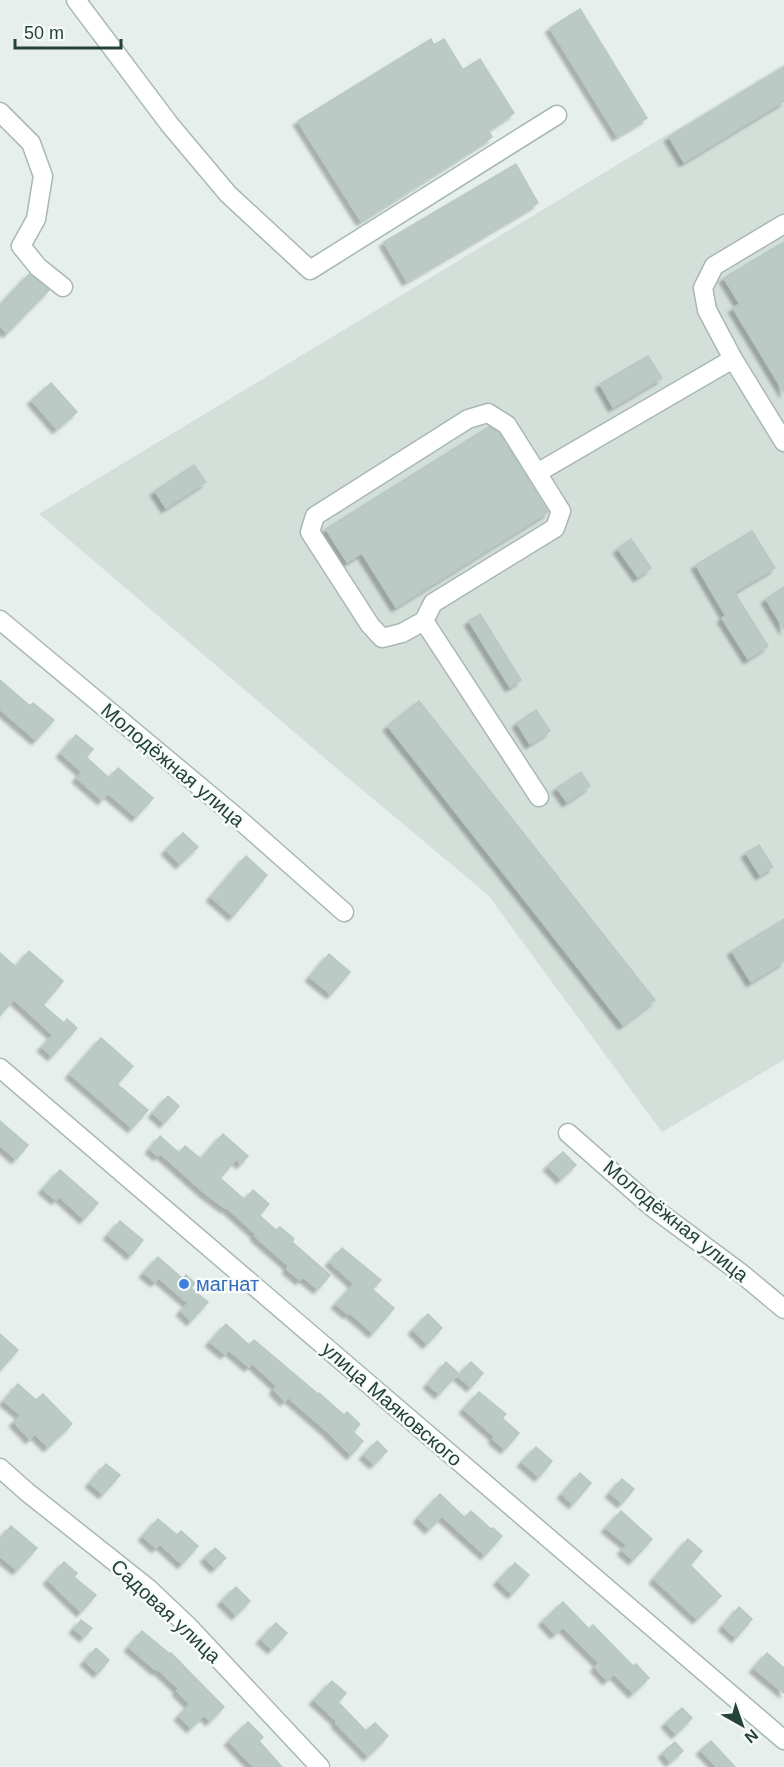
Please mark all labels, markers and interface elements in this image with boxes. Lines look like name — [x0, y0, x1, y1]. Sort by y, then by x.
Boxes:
scale bar — [15, 12, 122, 50]
text: 50 m — [24, 23, 64, 43]
street label: Молодёжная улица — [97, 699, 250, 832]
street label: Молодёжная улица — [599, 1156, 753, 1287]
place label: магнат — [196, 1273, 259, 1295]
marker: магнат — [177, 1277, 191, 1291]
street label: улица Маяковского — [318, 1337, 466, 1471]
street label: Садовая улица — [107, 1555, 226, 1668]
north arrow — [712, 1695, 772, 1755]
text: N — [741, 1726, 761, 1746]

